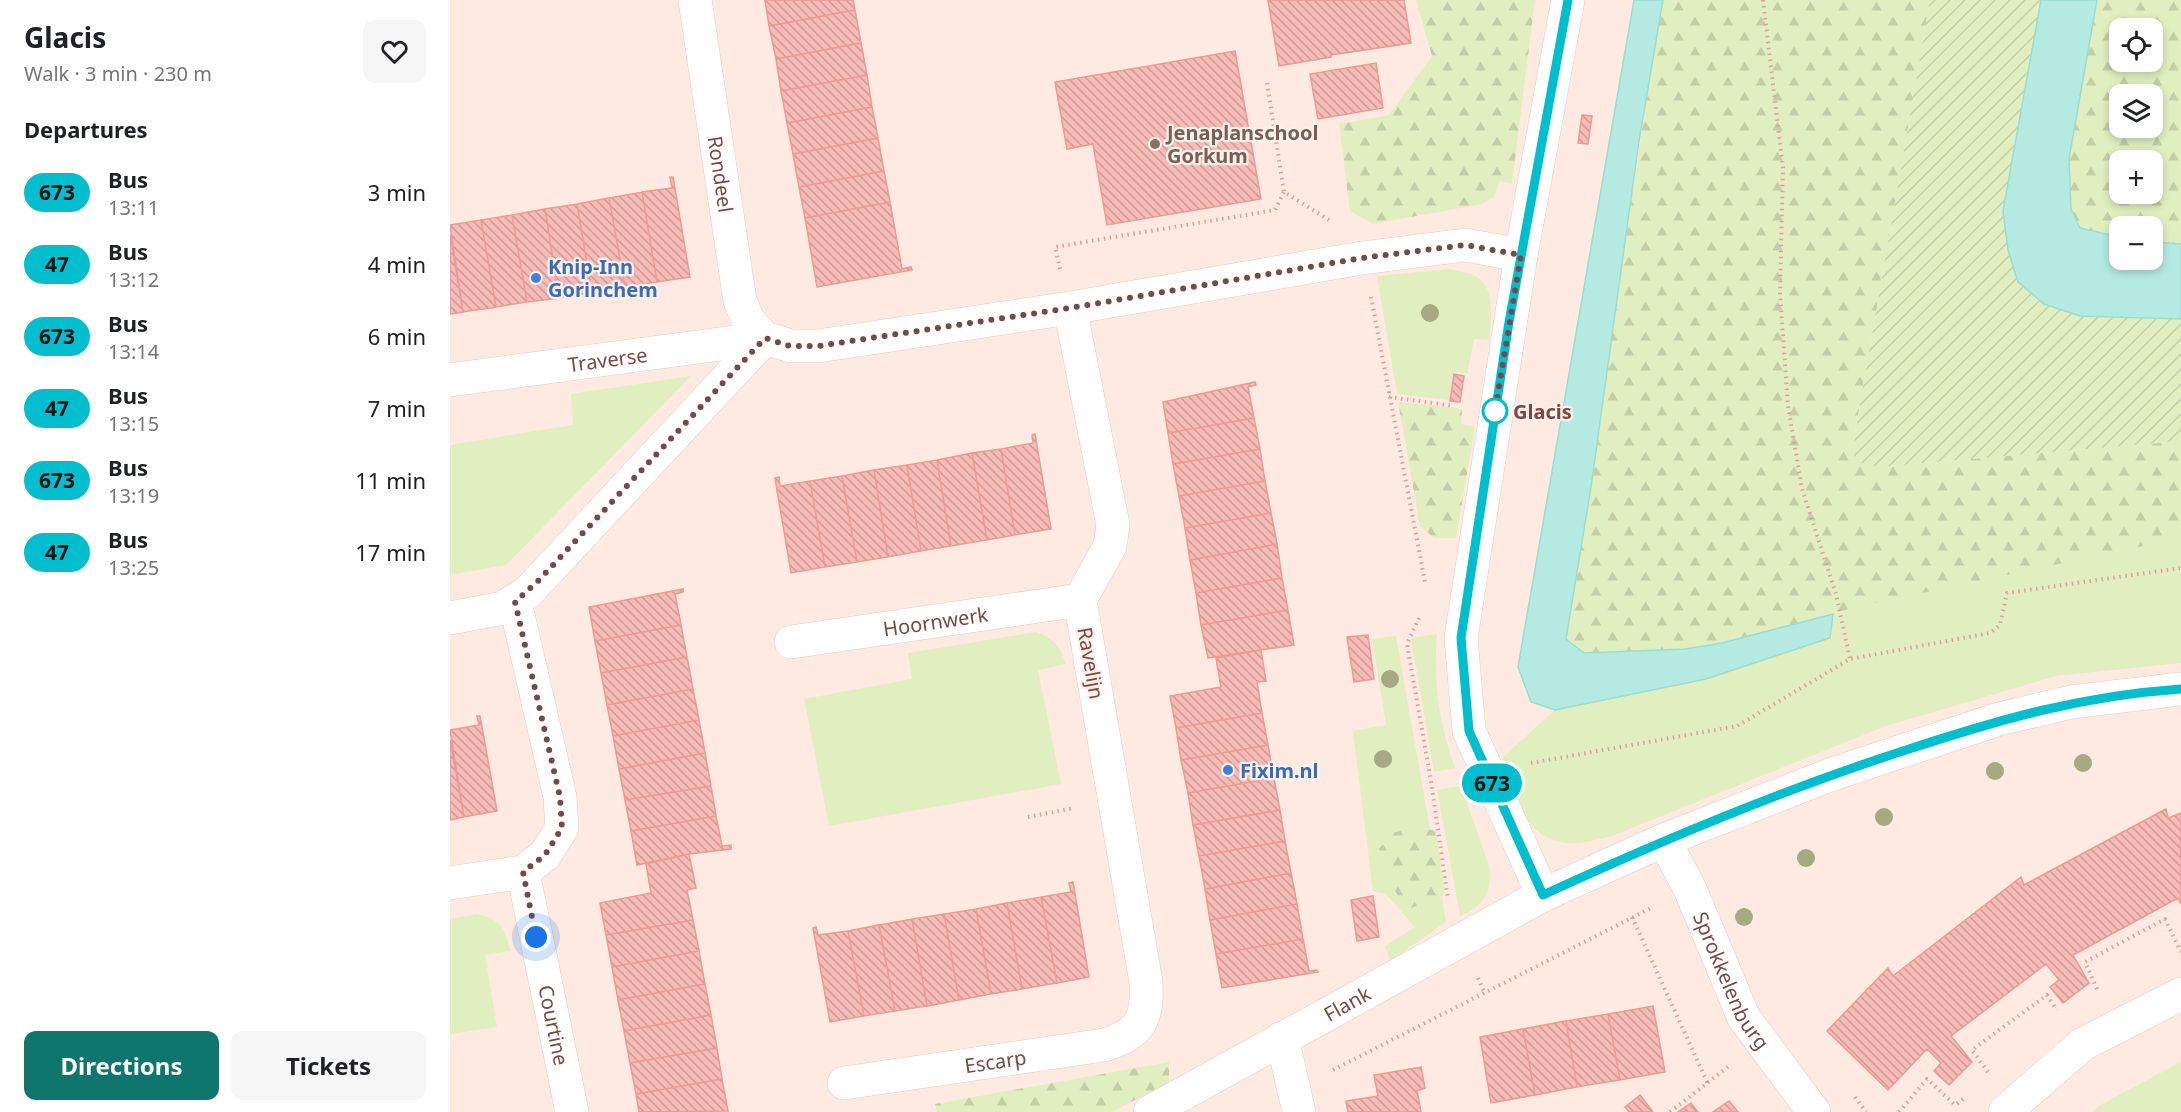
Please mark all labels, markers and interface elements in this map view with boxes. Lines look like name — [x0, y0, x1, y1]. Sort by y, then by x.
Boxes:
text: Glacis — [24, 18, 106, 56]
map controls — [2109, 18, 2163, 270]
button: locate — [2109, 18, 2163, 72]
button: heart — [363, 20, 426, 83]
text: Walk · 3 min · 230 m — [24, 60, 212, 87]
button: layers — [2109, 84, 2163, 138]
text: Departures — [24, 114, 148, 144]
place label: Jenaplanschool Gorkum — [1165, 119, 1318, 169]
street label: Rondeel — [702, 134, 740, 214]
marker: Jenaplanschool Gorkum — [1148, 137, 1162, 151]
button: + — [2109, 150, 2163, 204]
text: Bus — [108, 164, 148, 194]
text: 3 min — [368, 177, 426, 207]
text: 673 — [39, 178, 75, 206]
text: 13:11 — [108, 194, 159, 221]
button: − — [2109, 216, 2163, 270]
text: Bus — [108, 236, 148, 266]
text: 4 min — [368, 249, 426, 279]
text: 47 — [45, 250, 69, 278]
place label: Knip-Inn Gorinchem — [548, 253, 658, 303]
text: 13:12 — [108, 266, 159, 293]
marker: Knip-Inn Gorinchem — [529, 271, 543, 285]
text: Bus — [108, 308, 148, 338]
text: 6 min — [368, 321, 426, 351]
text: 673 — [39, 322, 75, 350]
text: 13:14 — [108, 338, 159, 365]
street label: Traverse — [566, 340, 649, 378]
text: Bus — [108, 380, 148, 410]
text: 7 min — [368, 393, 426, 423]
text: 47 — [45, 394, 69, 422]
marker: Glacis — [1482, 398, 1508, 424]
place label: Glacis — [1513, 398, 1572, 425]
text: 13:15 — [108, 410, 159, 437]
text: Bus — [108, 452, 148, 482]
text: 11 min — [355, 465, 426, 495]
text: 673 — [39, 466, 75, 494]
text: 13:19 — [108, 482, 159, 509]
text: Bus — [108, 524, 148, 554]
text: 17 min — [355, 537, 426, 567]
text: 47 — [45, 538, 69, 566]
text: 13:25 — [108, 554, 159, 581]
street label: Hoornwerk — [881, 600, 990, 642]
street label: Ravelijn — [1071, 625, 1111, 701]
place label: Fixim.nl — [1240, 757, 1319, 784]
marker: Fixim.nl — [1221, 763, 1235, 777]
line badge: 673 — [1458, 764, 1526, 802]
text: 673 — [1474, 769, 1510, 797]
street label: Sprokkelenburg — [1687, 907, 1776, 1055]
your location — [521, 922, 551, 952]
street label: Flank — [1319, 979, 1376, 1027]
street label: Courtine — [533, 982, 576, 1068]
button: Directions — [24, 1031, 219, 1100]
button: Tickets — [231, 1031, 426, 1100]
street label: Escarp — [963, 1043, 1028, 1079]

